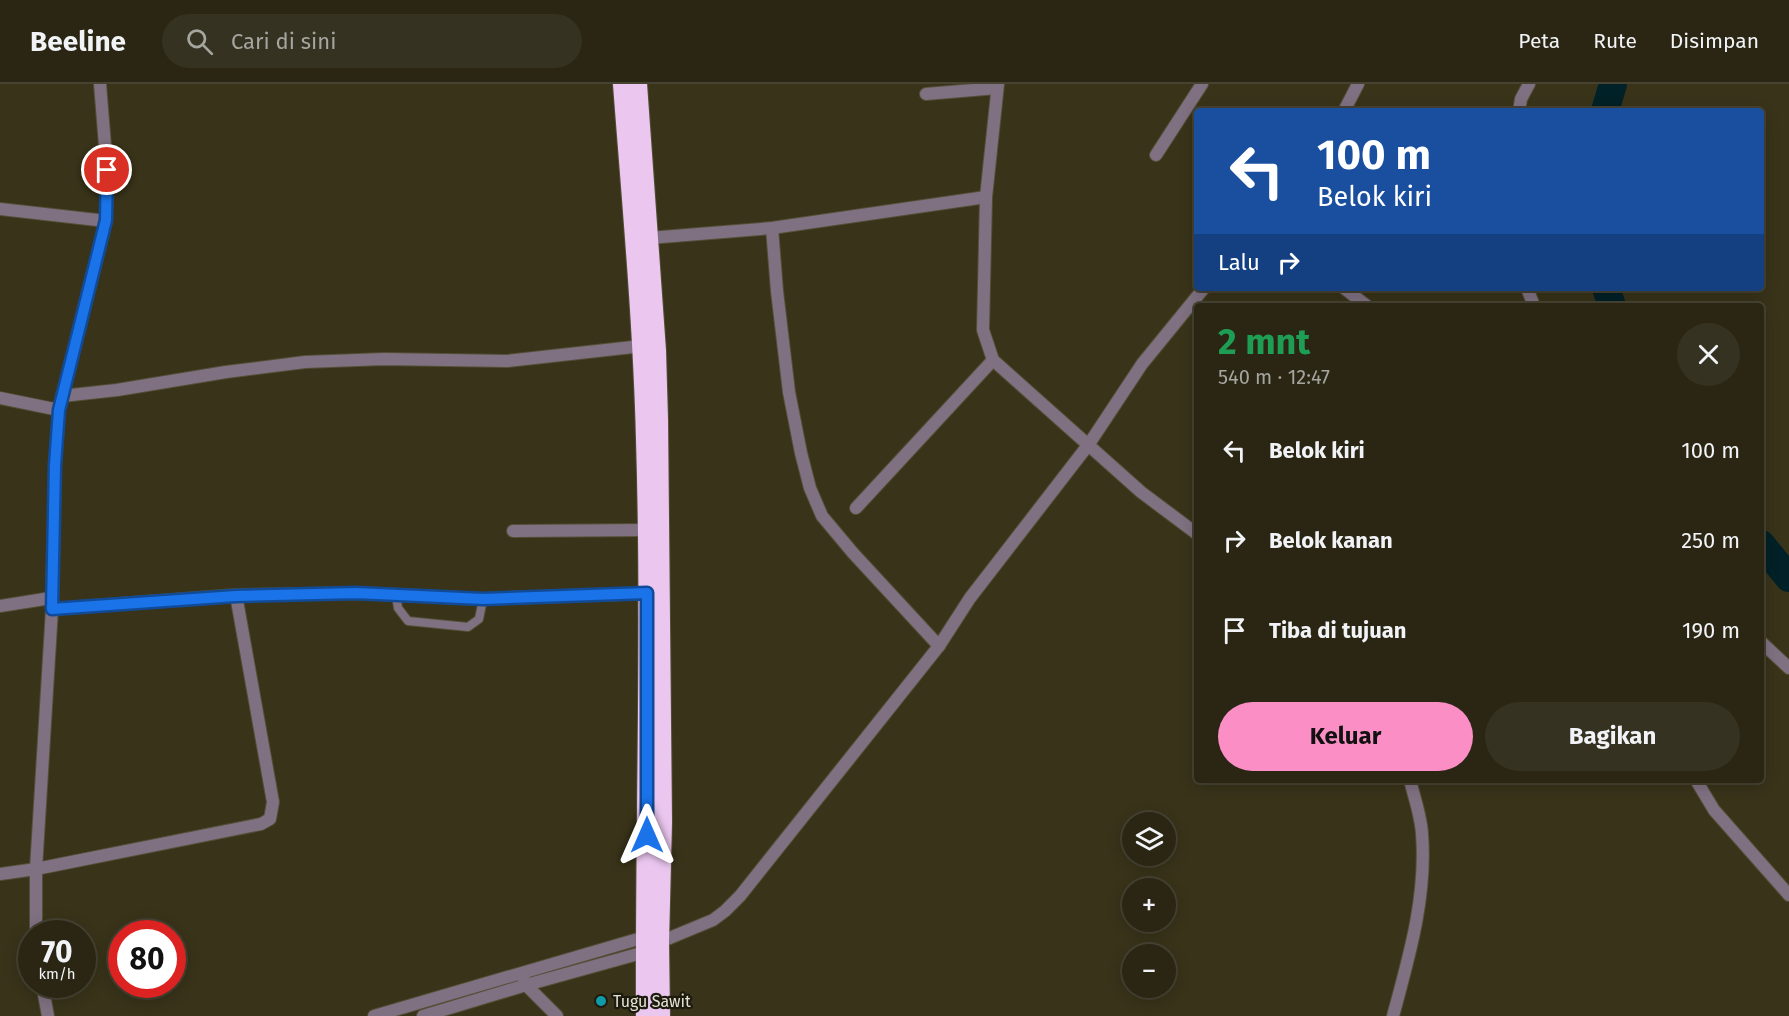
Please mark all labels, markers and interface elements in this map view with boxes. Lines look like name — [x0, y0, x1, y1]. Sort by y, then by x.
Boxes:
search box — [162, 14, 582, 68]
text: Beeline — [30, 25, 126, 58]
icon: search — [183, 25, 216, 58]
text: Cari di sini — [231, 28, 336, 55]
text: Peta — [1518, 28, 1560, 54]
text: Rute — [1593, 28, 1637, 54]
text: Disimpan — [1670, 28, 1759, 54]
text: 100 m — [1317, 130, 1431, 180]
icon: left — [1218, 132, 1296, 210]
pin — [81, 144, 132, 195]
icon: arrive — [90, 153, 123, 186]
text: Belok kiri — [1317, 181, 1432, 213]
icon: right — [1272, 246, 1305, 279]
text: Lalu — [1218, 249, 1260, 276]
text: 2 mnt — [1218, 320, 1310, 364]
button: close — [1677, 323, 1740, 386]
text: 540 m · 12:47 — [1218, 365, 1330, 389]
icon: left — [1218, 434, 1251, 467]
text: Belok kiri — [1269, 437, 1365, 464]
text: 100 m — [1681, 437, 1740, 464]
icon: right — [1218, 524, 1251, 557]
text: Belok kanan — [1269, 527, 1393, 554]
text: 250 m — [1681, 527, 1740, 554]
icon: arrive — [1218, 614, 1251, 647]
text: Tiba di tujuan — [1269, 617, 1406, 644]
text: 190 m — [1682, 617, 1740, 644]
button: Keluar — [1218, 702, 1473, 771]
button: Bagikan — [1485, 702, 1740, 771]
position arrow — [615, 803, 679, 867]
map controls — [1122, 812, 1176, 998]
button: layers — [1122, 812, 1176, 866]
button: + — [1122, 878, 1176, 932]
speed limit sign: 80 — [108, 920, 186, 998]
text: 70 — [41, 934, 73, 970]
button: − — [1122, 944, 1176, 998]
text: km/h — [38, 965, 76, 983]
place label: Tugu Sawit — [613, 992, 691, 1011]
marker: Tugu Sawit — [594, 994, 608, 1008]

